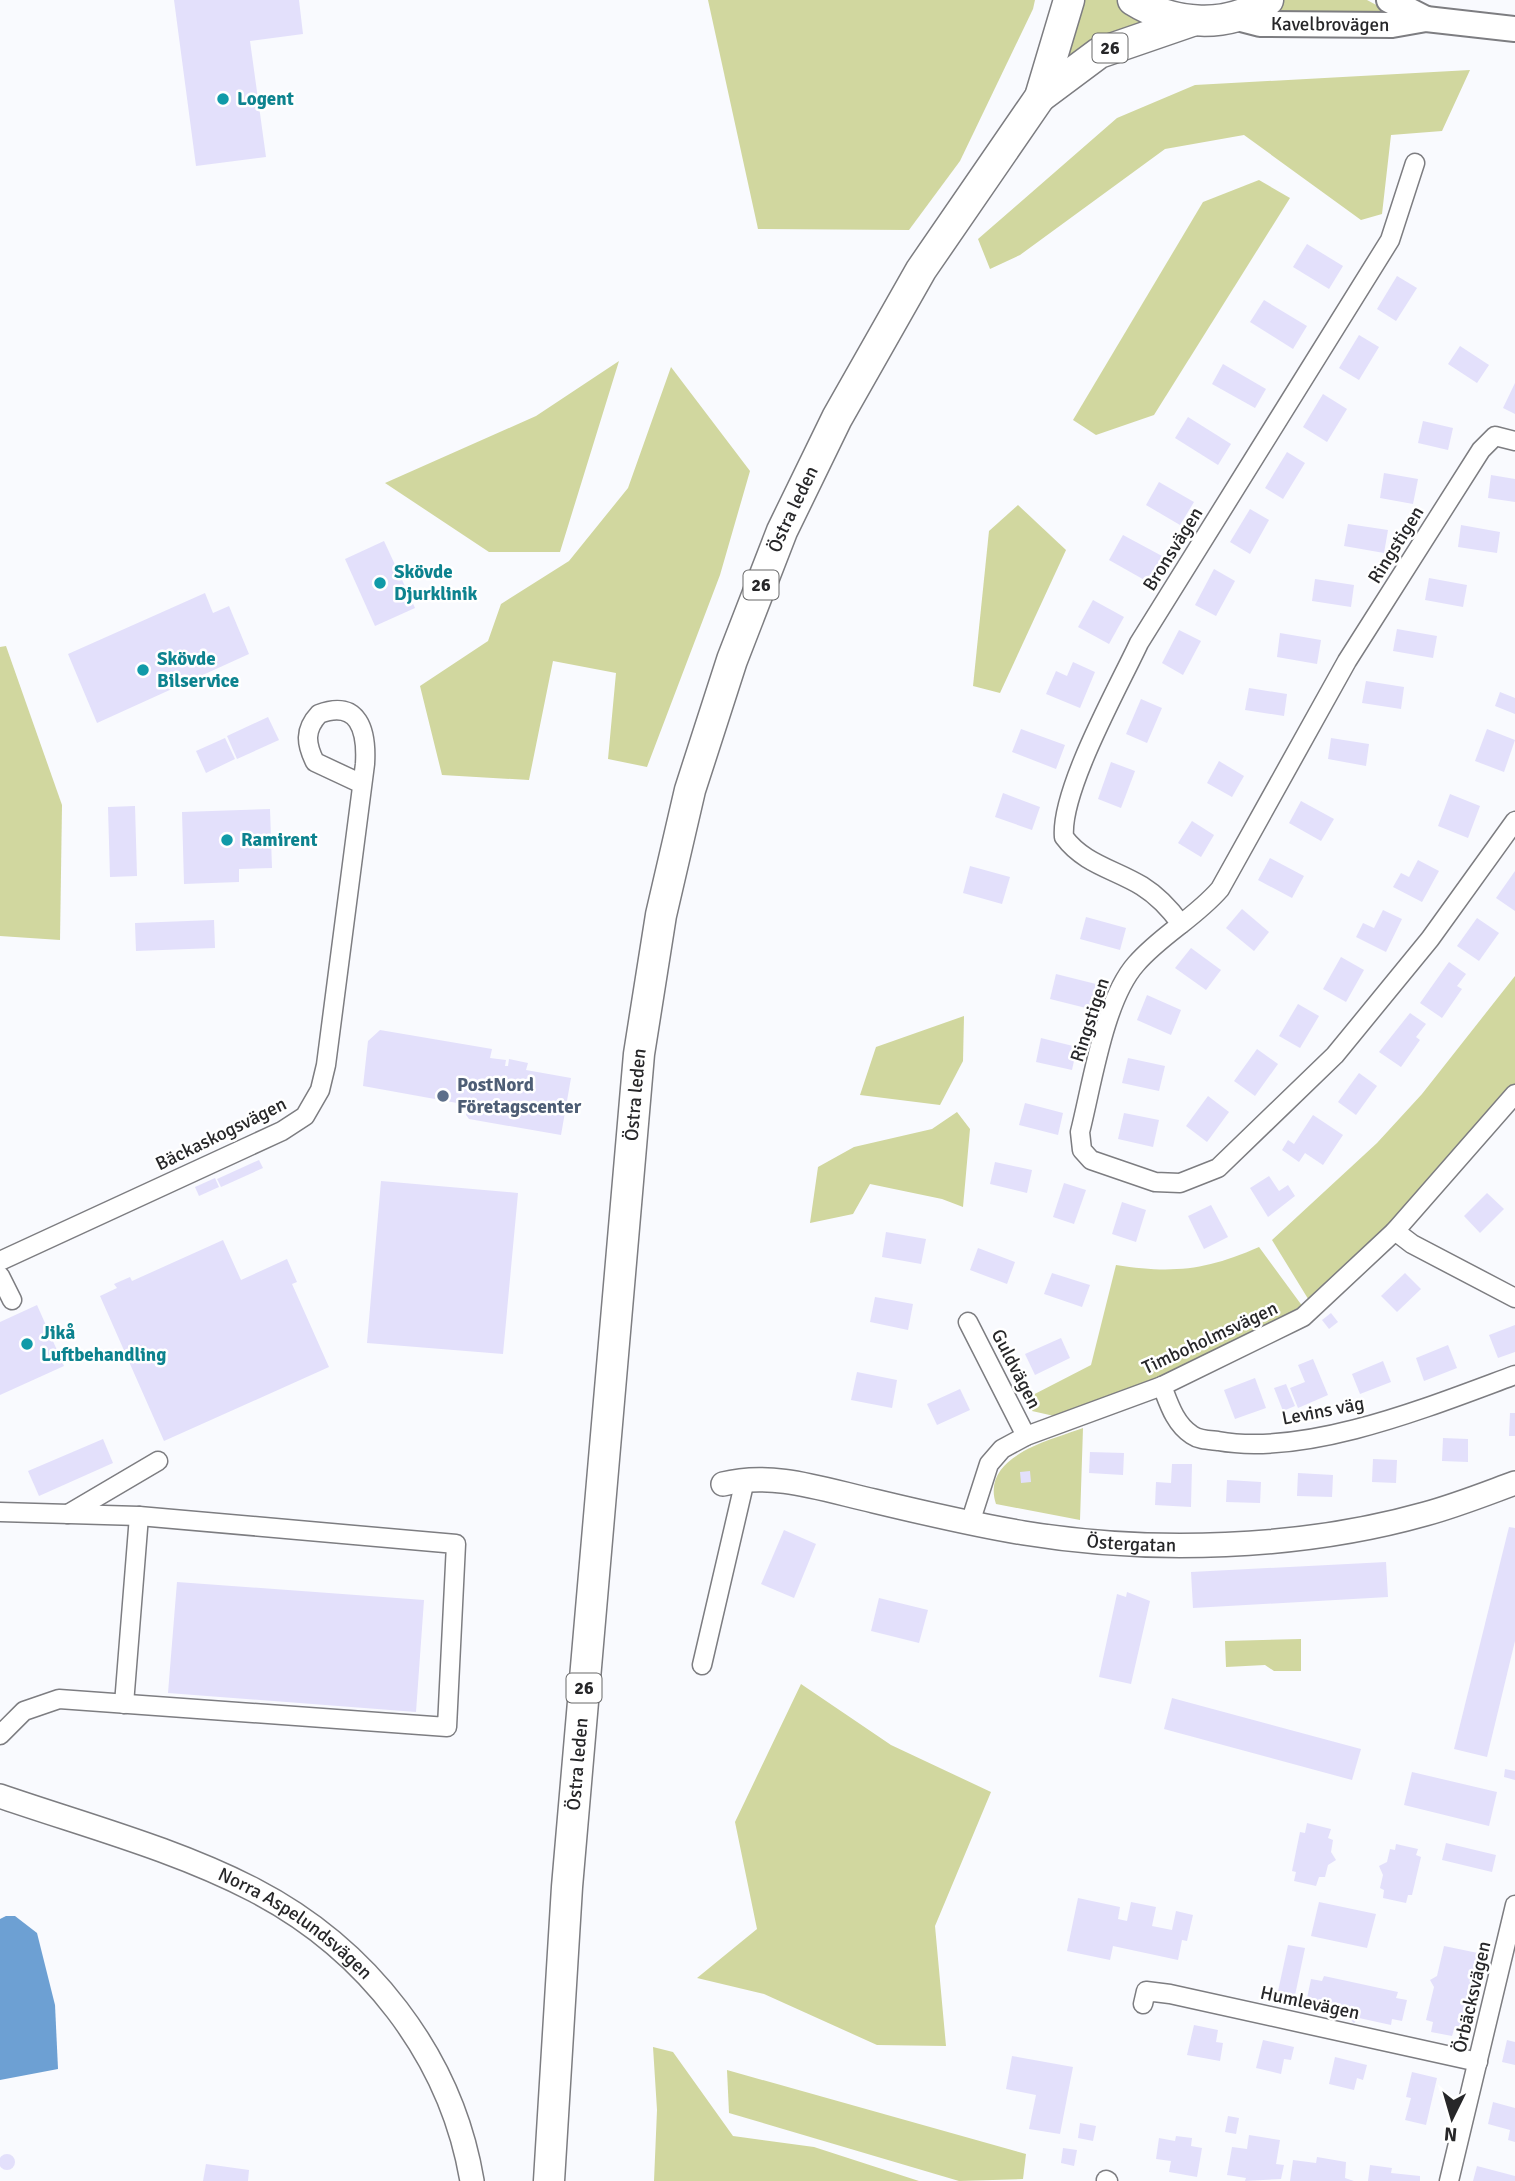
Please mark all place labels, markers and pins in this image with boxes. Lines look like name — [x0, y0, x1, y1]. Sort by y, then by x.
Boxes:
place label: Logent — [237, 87, 294, 111]
marker: Logent — [215, 91, 231, 107]
place label: Skövde Djurklinik — [394, 560, 478, 606]
marker: Skövde Djurklinik — [372, 575, 388, 591]
place label: Skövde Bilservice — [157, 647, 239, 693]
marker: Skövde Bilservice — [135, 662, 151, 678]
place label: Ramirent — [241, 828, 318, 852]
marker: Ramirent — [219, 832, 235, 848]
place label: PostNord Företagscenter — [457, 1073, 582, 1119]
marker: PostNord Företagscenter — [435, 1088, 451, 1104]
place label: Jikå Luftbehandling — [41, 1321, 166, 1367]
marker: Jikå Luftbehandling — [19, 1336, 35, 1352]

